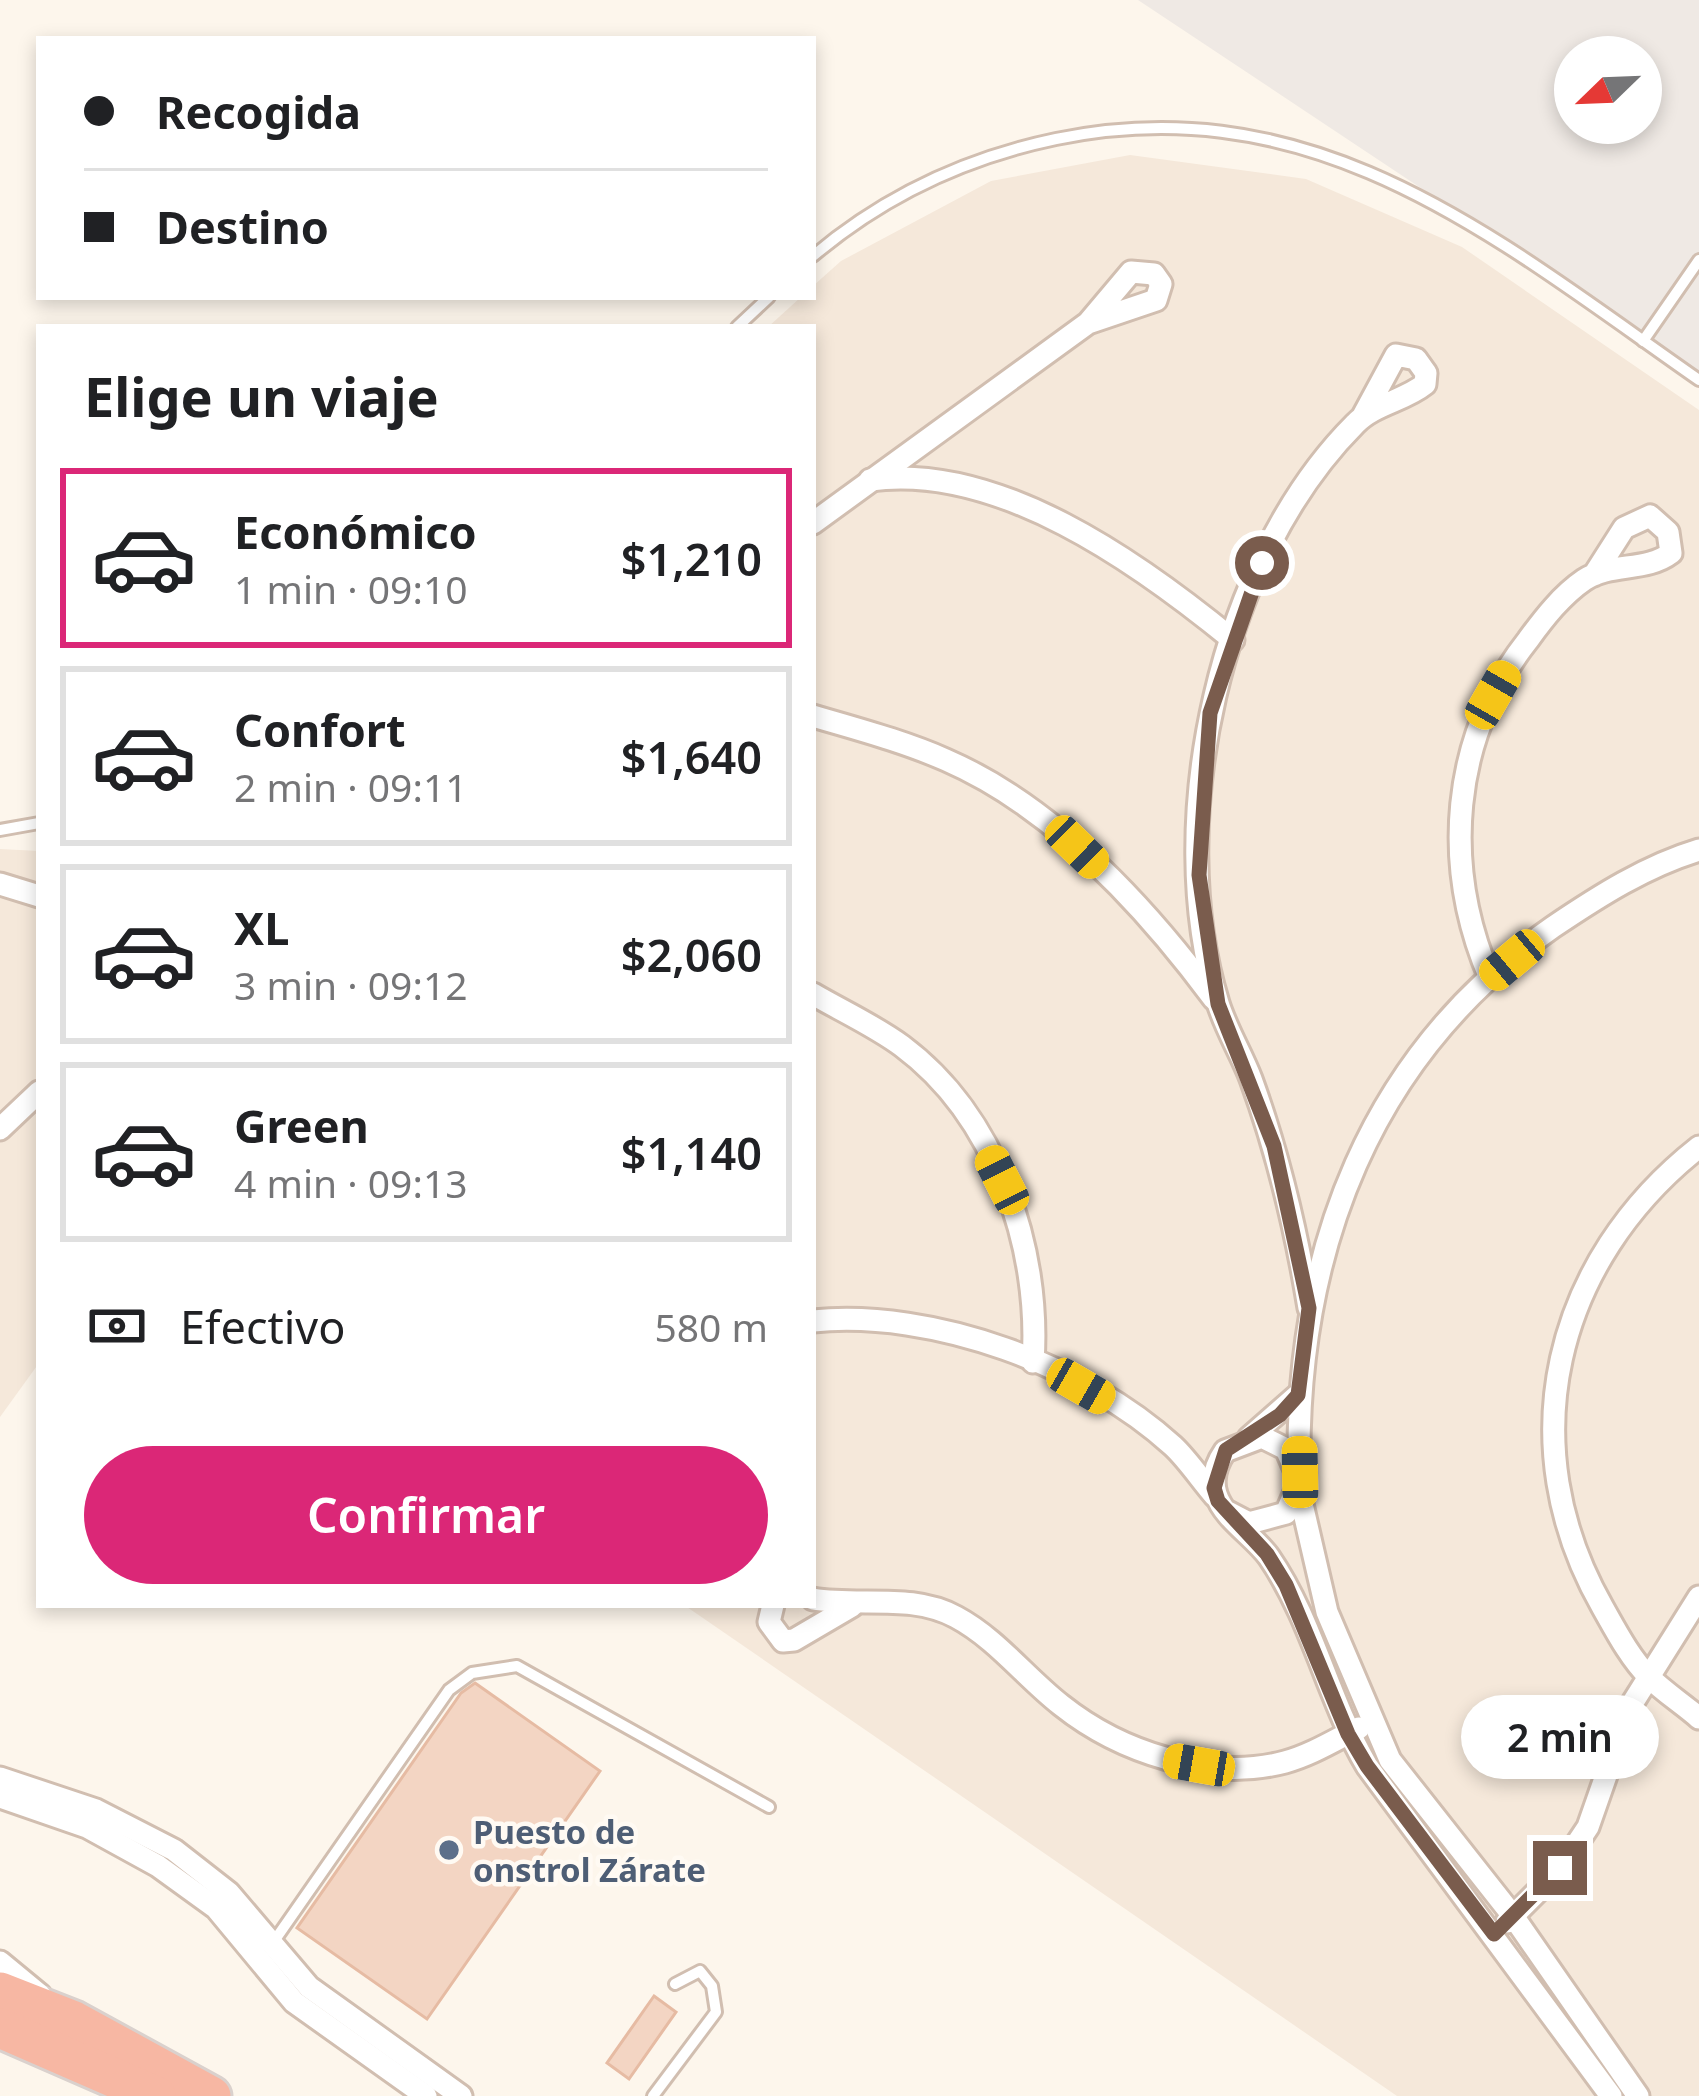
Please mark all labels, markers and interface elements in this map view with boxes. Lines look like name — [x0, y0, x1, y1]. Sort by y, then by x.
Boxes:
north arrow — [1554, 36, 1662, 144]
map controls — [1554, 36, 1662, 144]
text: Recogida — [156, 81, 361, 142]
text: Destino — [156, 196, 329, 257]
text: Elige un viaje — [84, 359, 439, 433]
text: Económico — [234, 501, 477, 562]
icon: car — [90, 504, 198, 612]
text: $1,210 — [621, 528, 762, 589]
route start — [1235, 536, 1289, 590]
text: 1 min · 09:10 — [234, 562, 468, 615]
car — [1459, 655, 1527, 735]
text: Confort — [234, 699, 405, 760]
icon: car — [90, 702, 198, 810]
text: $1,640 — [621, 726, 762, 787]
text: 2 min · 09:11 — [234, 760, 468, 813]
car — [1039, 809, 1115, 885]
text: XL — [234, 897, 289, 958]
icon: car — [90, 900, 198, 1008]
car — [1473, 923, 1551, 997]
text: $2,060 — [621, 924, 762, 985]
text: 3 min · 09:12 — [234, 958, 468, 1011]
text: Green — [234, 1095, 369, 1156]
icon: car — [90, 1098, 198, 1206]
text: $1,140 — [621, 1122, 762, 1183]
car — [970, 1140, 1034, 1220]
text: 4 min · 09:13 — [234, 1156, 468, 1209]
icon: cash — [84, 1293, 150, 1359]
text: Efectivo — [180, 1296, 345, 1357]
text: 580 m — [654, 1300, 768, 1353]
car — [1041, 1352, 1121, 1420]
car — [1281, 1436, 1319, 1508]
button: Confirmar — [84, 1446, 768, 1584]
callout: 2 min — [1461, 1694, 1659, 1778]
text: 2 min — [1507, 1710, 1613, 1763]
car — [1160, 1741, 1238, 1789]
place label: Puesto de onstrol Zárate — [473, 1809, 706, 1892]
marker: Puesto de onstrol Zárate — [436, 1837, 462, 1863]
route end — [1533, 1841, 1587, 1895]

